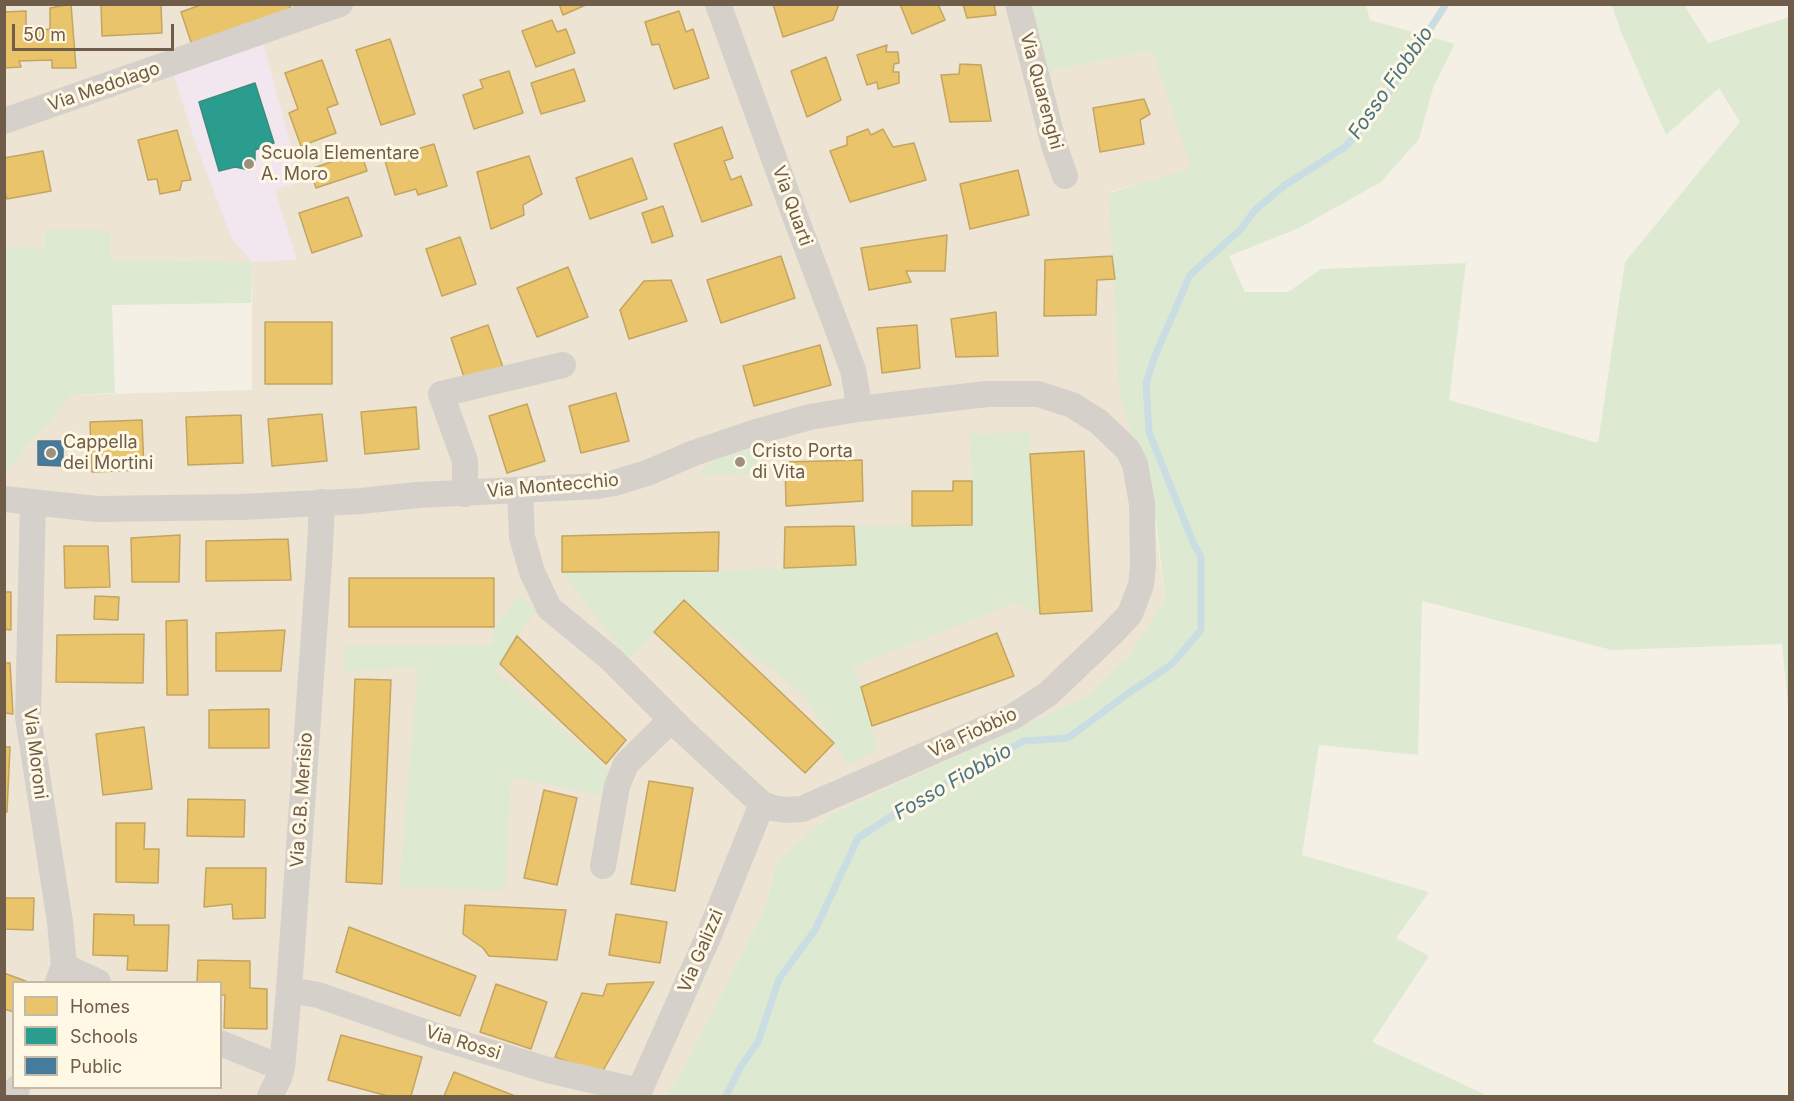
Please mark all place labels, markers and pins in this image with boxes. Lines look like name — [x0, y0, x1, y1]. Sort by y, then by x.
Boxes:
place label: Scuola Elementare A. Moro — [261, 143, 419, 186]
marker: Scuola Elementare A. Moro — [242, 157, 256, 171]
place label: Cappella dei Mortini — [63, 432, 153, 474]
place label: Cristo Porta di Vita — [752, 441, 853, 484]
marker: Cappella dei Mortini — [44, 446, 58, 460]
marker: Cristo Porta di Vita — [733, 455, 747, 469]

